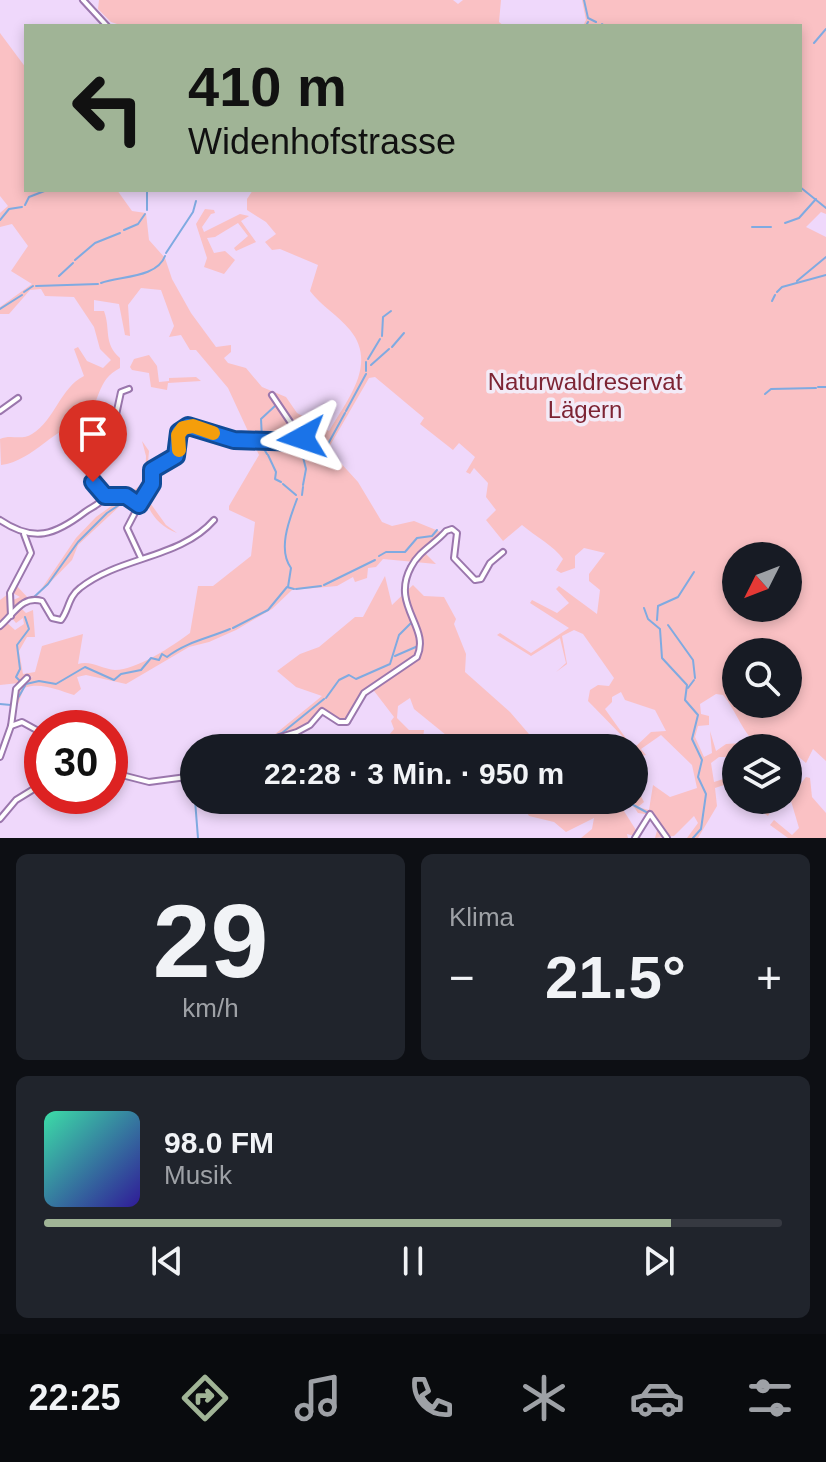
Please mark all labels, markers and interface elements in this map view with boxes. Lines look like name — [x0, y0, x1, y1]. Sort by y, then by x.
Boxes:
text: 410 m — [188, 55, 347, 118]
icon: left — [56, 56, 160, 160]
text: Widenhofstrasse — [188, 121, 456, 162]
park label: Naturwaldreservat Lägern — [488, 368, 683, 423]
position arrow — [260, 396, 344, 480]
pin — [59, 400, 127, 482]
icon: arrive — [71, 412, 115, 456]
north arrow — [722, 542, 802, 622]
map controls — [722, 542, 802, 814]
button: search — [722, 638, 802, 718]
speed limit sign: 30 — [24, 710, 128, 814]
button: layers — [722, 734, 802, 814]
text: 22:28 · 3 Min. · 950 m — [264, 757, 564, 790]
text: 29 — [153, 883, 268, 999]
text: Klima — [449, 902, 514, 932]
text: 21.5° — [545, 944, 686, 1011]
text: − — [449, 953, 475, 1002]
text: + — [756, 953, 782, 1002]
text: km/h — [182, 993, 239, 1023]
text: 98.0 FM — [164, 1126, 274, 1159]
text: Musik — [164, 1160, 232, 1190]
icon: previous — [145, 1239, 189, 1283]
icon: pause — [391, 1239, 435, 1283]
icon: next — [637, 1239, 681, 1283]
icon: directions — [177, 1370, 233, 1426]
icon: music — [290, 1370, 346, 1426]
icon: phone — [403, 1370, 459, 1426]
icon: climate — [516, 1370, 572, 1426]
icon: car — [629, 1370, 685, 1426]
icon: filters — [742, 1370, 798, 1426]
text: 22:25 — [28, 1377, 121, 1418]

